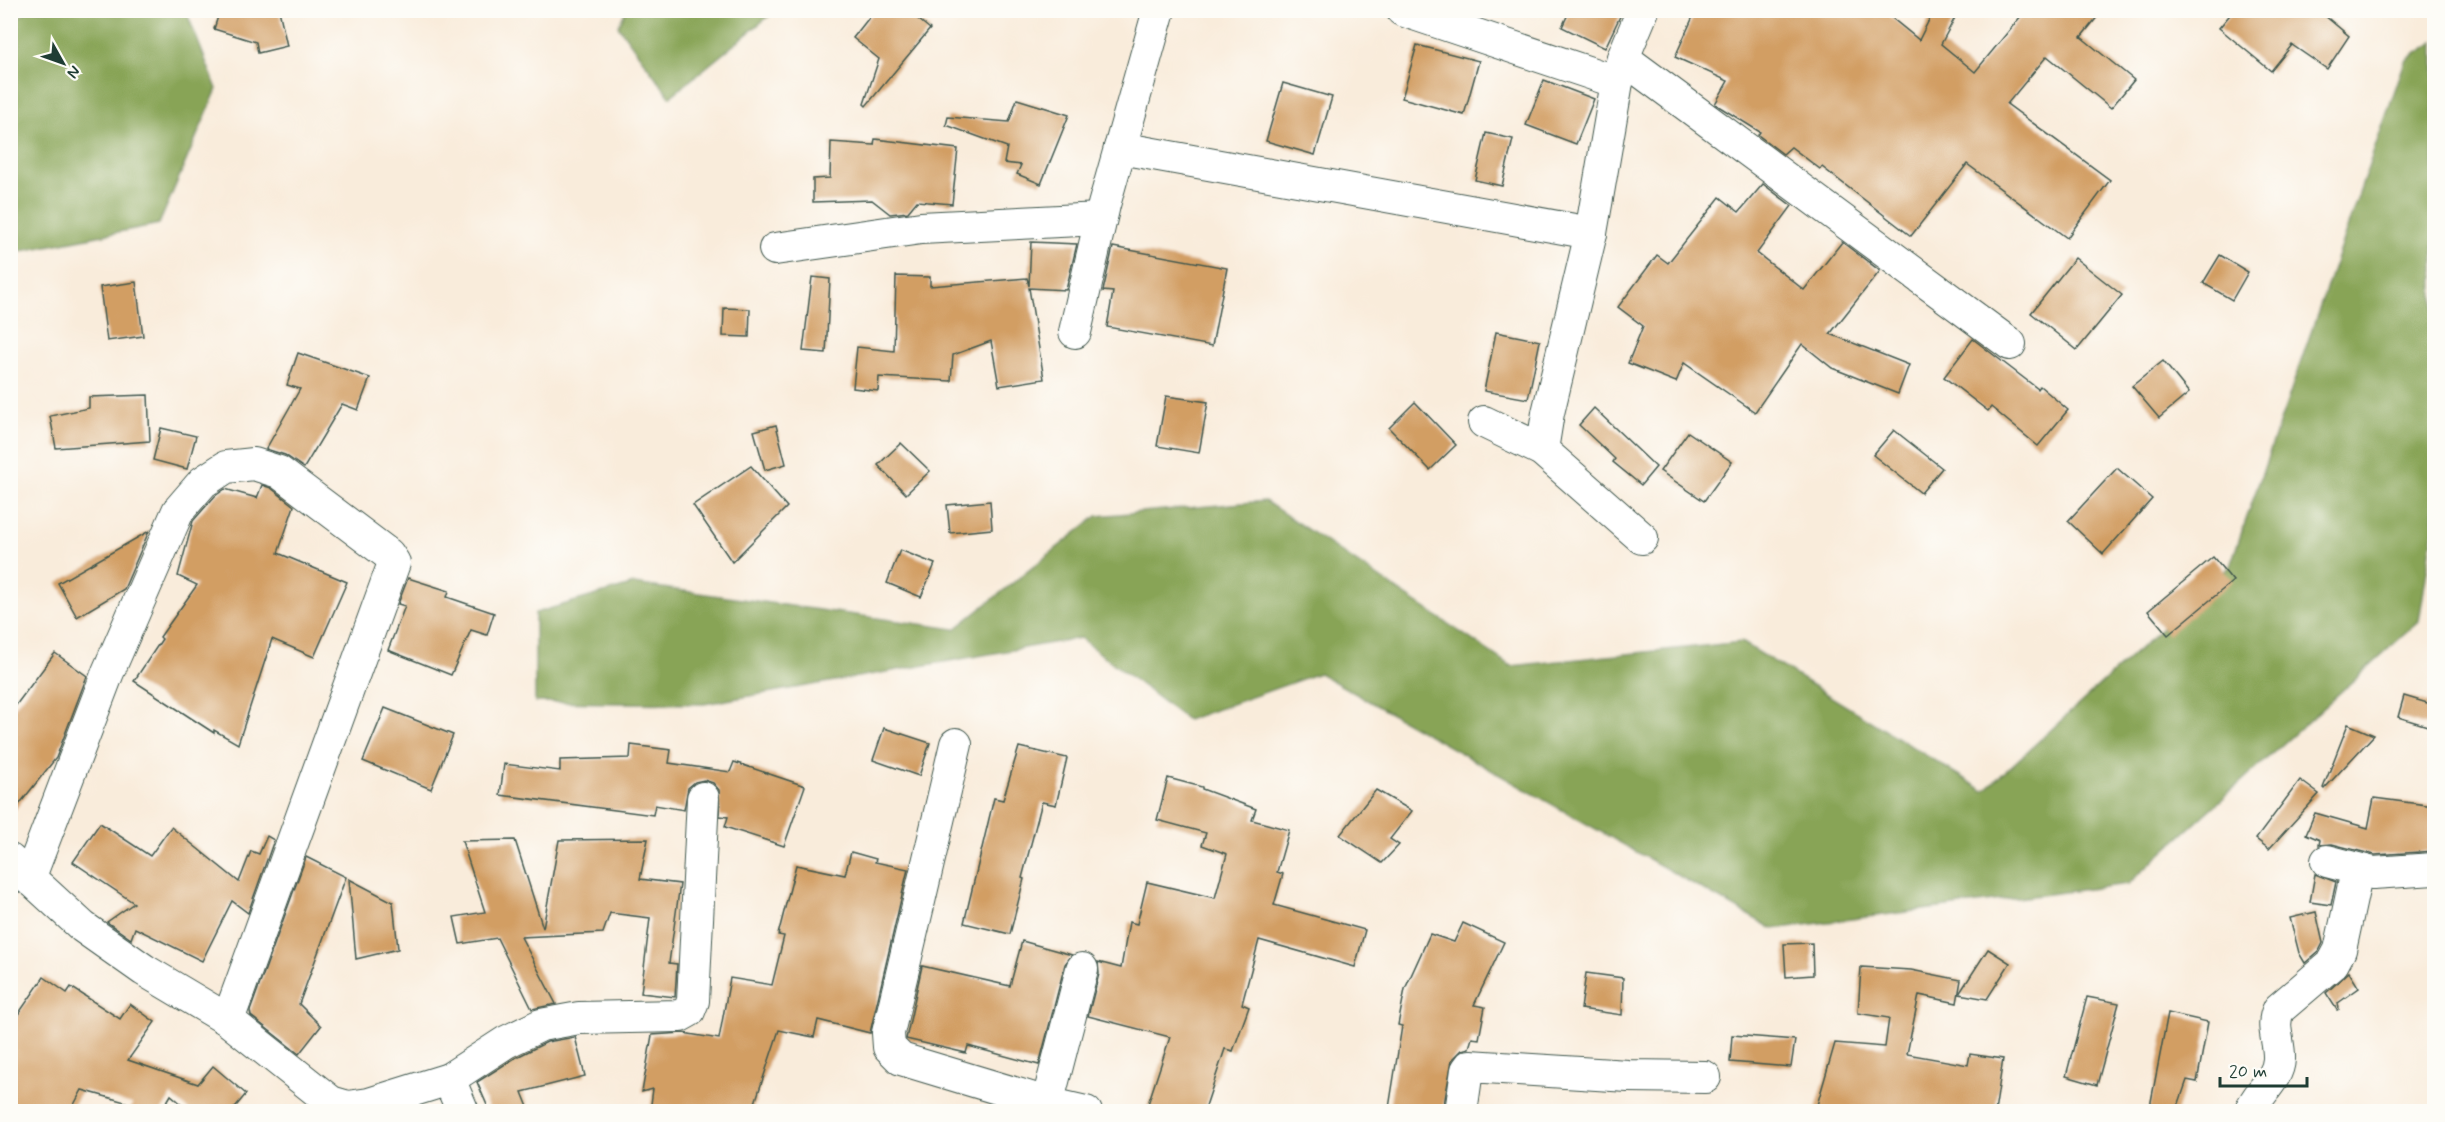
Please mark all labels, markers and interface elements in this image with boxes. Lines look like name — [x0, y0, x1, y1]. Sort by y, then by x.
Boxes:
north arrow — [33, 33, 93, 93]
text: N — [62, 61, 85, 83]
scale bar — [2220, 1050, 2307, 1088]
text: 20 m — [2229, 1060, 2267, 1084]

